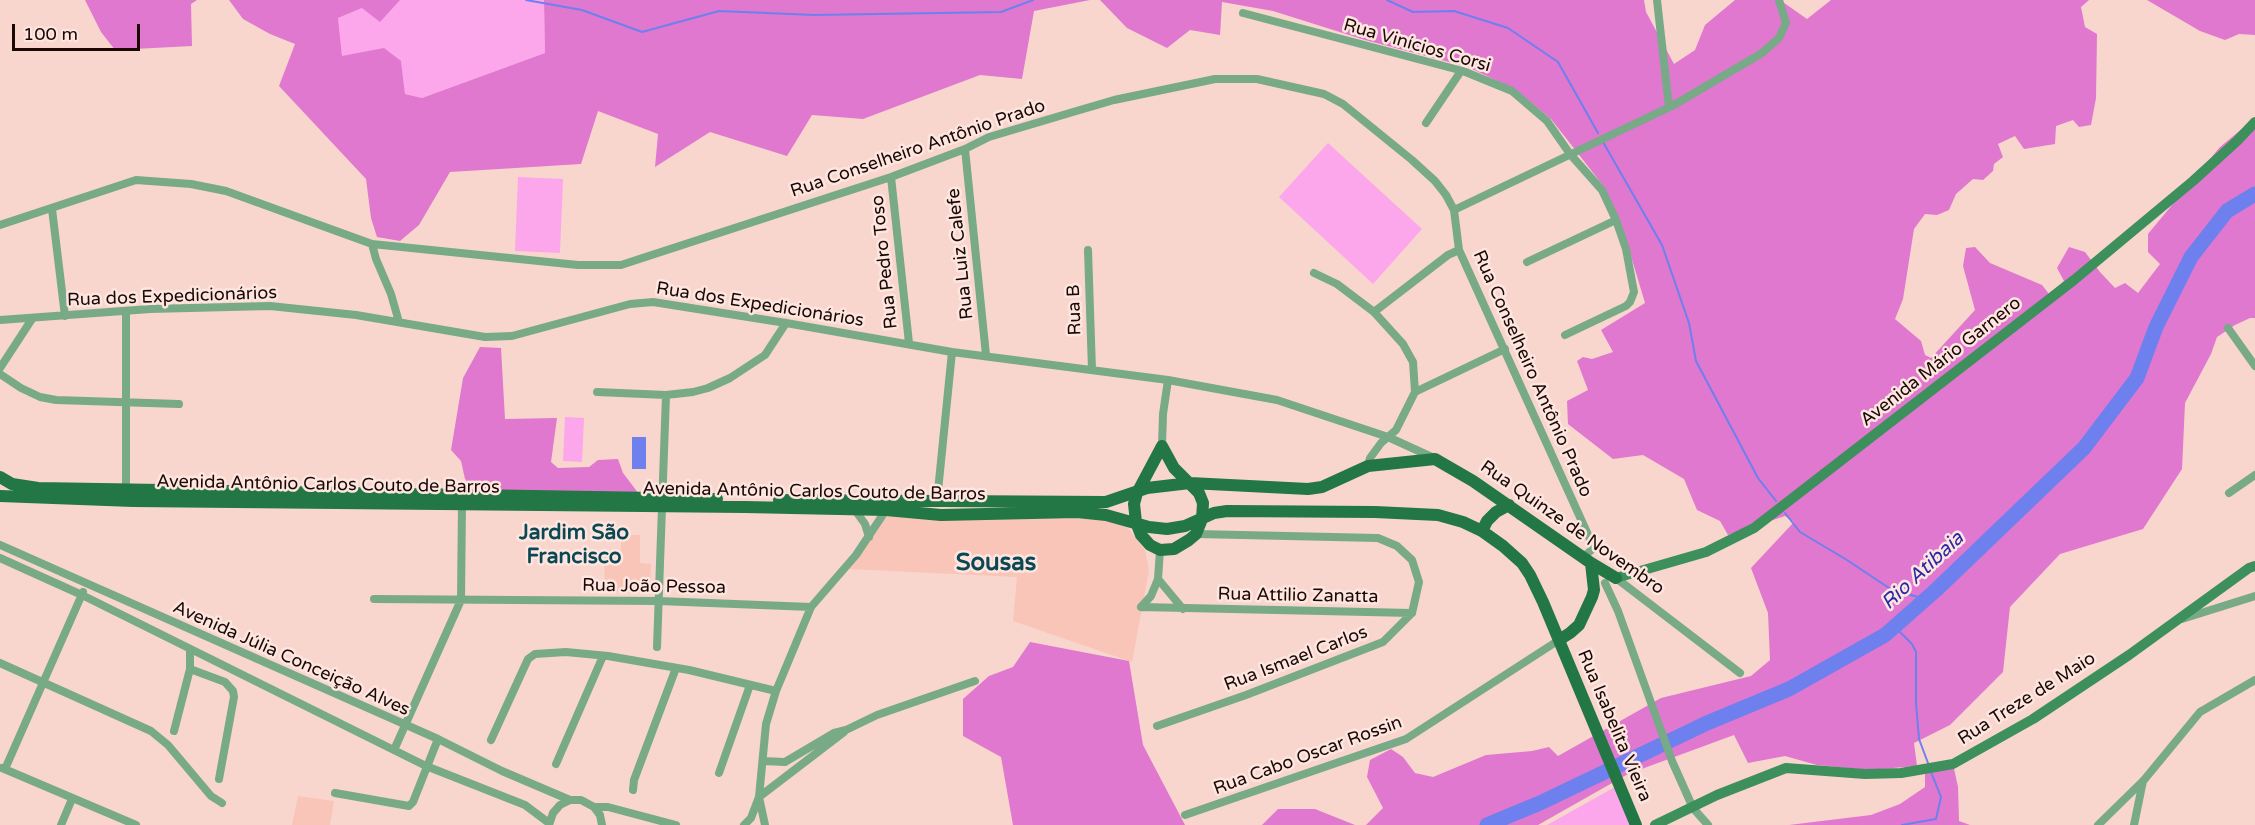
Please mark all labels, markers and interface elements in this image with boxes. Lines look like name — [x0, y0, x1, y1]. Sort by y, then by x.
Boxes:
scale bar — [15, 12, 142, 50]
street label: Rua Vinícios Corsi — [1341, 15, 1493, 77]
text: 100 m — [23, 23, 78, 45]
street label: Rua Conselheiro Antônio Prado — [788, 95, 1048, 203]
street label: Rua Luiz Calefe — [943, 187, 979, 321]
street label: Rua Pedro Toso — [867, 194, 903, 330]
street label: Rua Conselheiro Antônio Prado — [1468, 247, 1596, 501]
street label: Rua dos Expedicionários — [655, 278, 865, 332]
street label: Rua dos Expedicionários — [67, 283, 277, 311]
street label: Rua B — [1063, 284, 1087, 336]
street label: Avenida Mário Garnero — [1856, 293, 2026, 431]
street label: Rua Quinze de Novembro — [1476, 456, 1668, 600]
street label: Avenida Antônio Carlos Couto de Barros — [156, 471, 500, 499]
street label: Avenida Antônio Carlos Couto de Barros — [642, 478, 986, 506]
district label: Jardim São Francisco — [519, 520, 629, 570]
water label: Rio Atibaia — [1877, 527, 1969, 615]
district label: Sousas — [956, 550, 1036, 578]
street label: Rua João Pessoa — [582, 575, 726, 599]
street label: Rua Attilio Zanatta — [1217, 584, 1379, 608]
street label: Avenida Júlia Conceição Alves — [169, 597, 413, 721]
street label: Rua Ismael Carlos — [1221, 622, 1371, 696]
street label: Rua Isabelita Vieira — [1572, 647, 1656, 805]
street label: Rua Treze de Maio — [1954, 648, 2100, 750]
street label: Rua Cabo Oscar Rossin — [1211, 712, 1405, 800]

